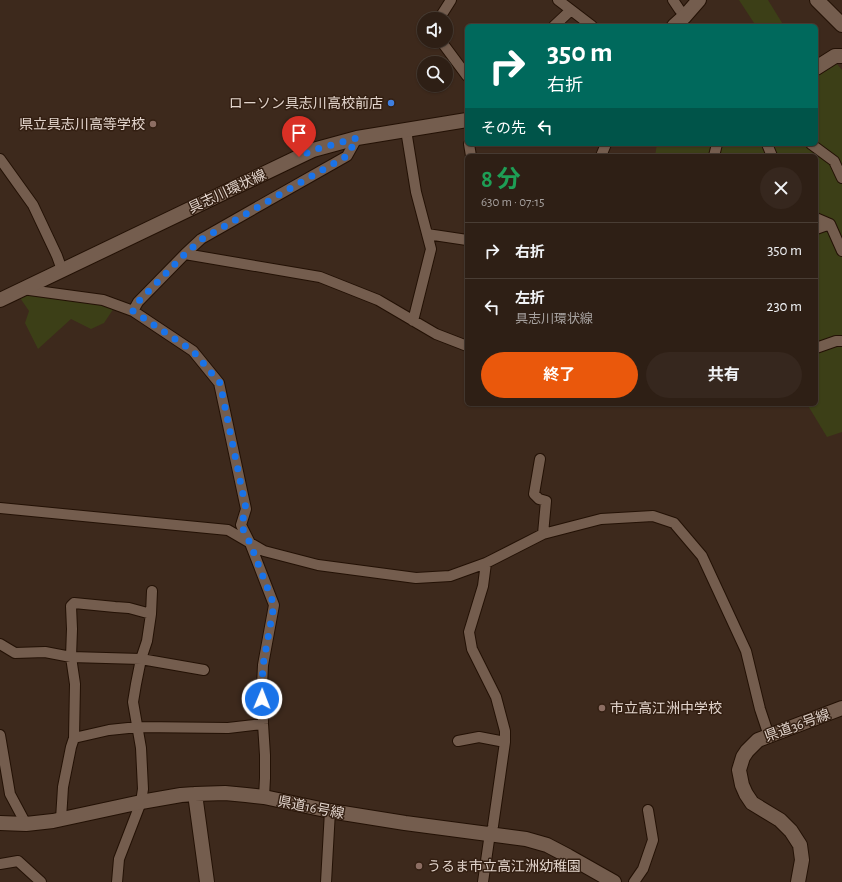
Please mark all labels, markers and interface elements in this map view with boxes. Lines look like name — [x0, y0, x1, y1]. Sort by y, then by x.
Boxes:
map controls — [417, 12, 453, 92]
button: sound — [417, 12, 453, 48]
text: 350 m — [547, 39, 613, 67]
icon: right — [481, 40, 533, 92]
button: search — [417, 56, 453, 92]
text: 右折 — [547, 77, 583, 95]
place label: ローソン具志川高校前店 — [229, 95, 383, 111]
marker: ローソン具志川高校前店 — [386, 98, 396, 108]
place label: 県立具志川高等学校 — [19, 116, 145, 132]
pin — [282, 116, 316, 157]
icon: left — [534, 116, 556, 138]
marker: 県立具志川高等学校 — [148, 119, 158, 129]
text: その先 — [481, 121, 526, 136]
icon: arrive — [288, 122, 310, 144]
street label: 具志川環状線 — [186, 166, 268, 216]
button: close — [760, 167, 802, 209]
text: 8 分 — [481, 168, 520, 192]
text: 630 m · 07:15 — [481, 196, 544, 209]
icon: right — [481, 240, 503, 262]
text: 350 m — [767, 243, 802, 258]
text: 右折 — [515, 245, 545, 260]
text: 左折 — [515, 291, 545, 306]
icon: left — [481, 296, 503, 318]
text: 230 m — [767, 299, 802, 314]
text: 具志川環状線 — [515, 313, 593, 326]
button: 終了 — [481, 352, 638, 398]
button: 共有 — [646, 352, 802, 398]
position arrow — [241, 678, 283, 720]
place label: 市立高江洲中学校 — [610, 700, 722, 716]
marker: 市立高江洲中学校 — [597, 703, 607, 713]
street label: 県道36号線 — [762, 707, 832, 744]
street label: 県道16号線 — [276, 794, 345, 821]
place label: うるま市立高江洲幼稚園 — [427, 858, 581, 874]
marker: うるま市立高江洲幼稚園 — [414, 861, 424, 871]

